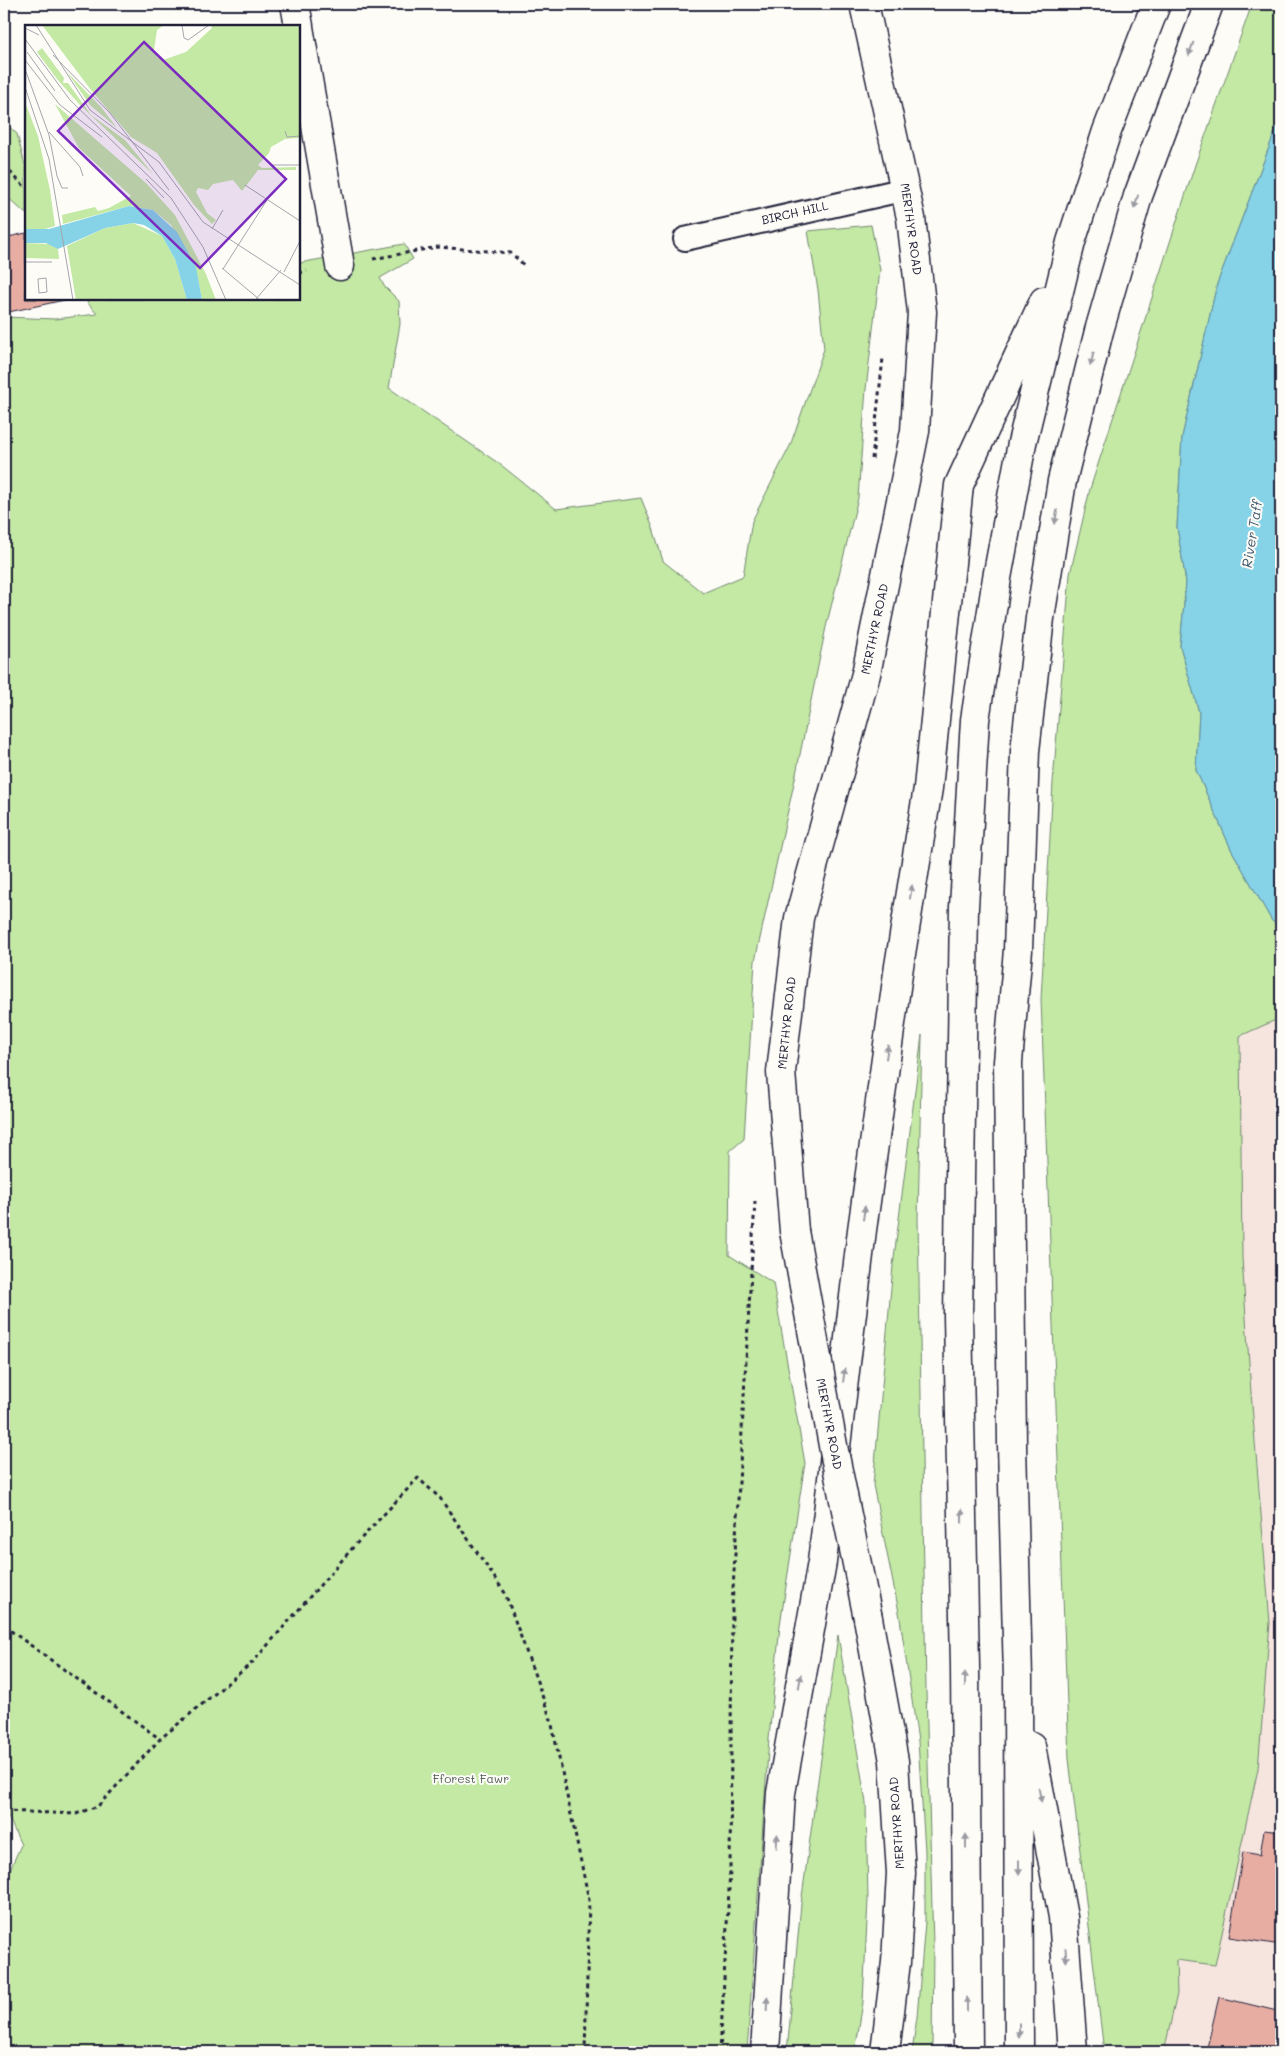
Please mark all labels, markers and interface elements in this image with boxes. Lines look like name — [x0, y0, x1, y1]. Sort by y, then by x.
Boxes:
inset map — [25, 25, 300, 300]
one-way arrow — [1187, 42, 1194, 57]
street label: MERTHYR ROAD — [898, 182, 926, 276]
one-way arrow — [1132, 195, 1140, 210]
street label: BIRCH HILL — [760, 196, 830, 227]
one-way arrow — [1088, 351, 1096, 366]
water label: River Taff — [1237, 497, 1266, 569]
one-way arrow — [1052, 509, 1060, 525]
street label: MERTHYR ROAD — [857, 582, 891, 676]
one-way arrow — [907, 883, 915, 899]
street label: MERTHYR ROAD — [773, 976, 799, 1070]
one-way arrow — [883, 1044, 891, 1060]
one-way arrow — [861, 1205, 869, 1221]
one-way arrow — [841, 1366, 849, 1382]
street label: MERTHYR ROAD — [813, 1377, 847, 1471]
one-way arrow — [958, 1508, 966, 1524]
one-way arrow — [961, 1670, 969, 1686]
one-way arrow — [797, 1672, 805, 1688]
park label: Fforest Fawr — [433, 1770, 509, 1786]
street label: MERTHYR ROAD — [885, 1776, 907, 1870]
one-way arrow — [1037, 1787, 1045, 1803]
one-way arrow — [773, 1833, 781, 1849]
one-way arrow — [962, 1833, 970, 1849]
one-way arrow — [1015, 1859, 1023, 1875]
one-way arrow — [1062, 1948, 1070, 1964]
one-way arrow — [764, 1995, 772, 2011]
one-way arrow — [963, 1995, 971, 2011]
one-way arrow — [1015, 2022, 1023, 2038]

